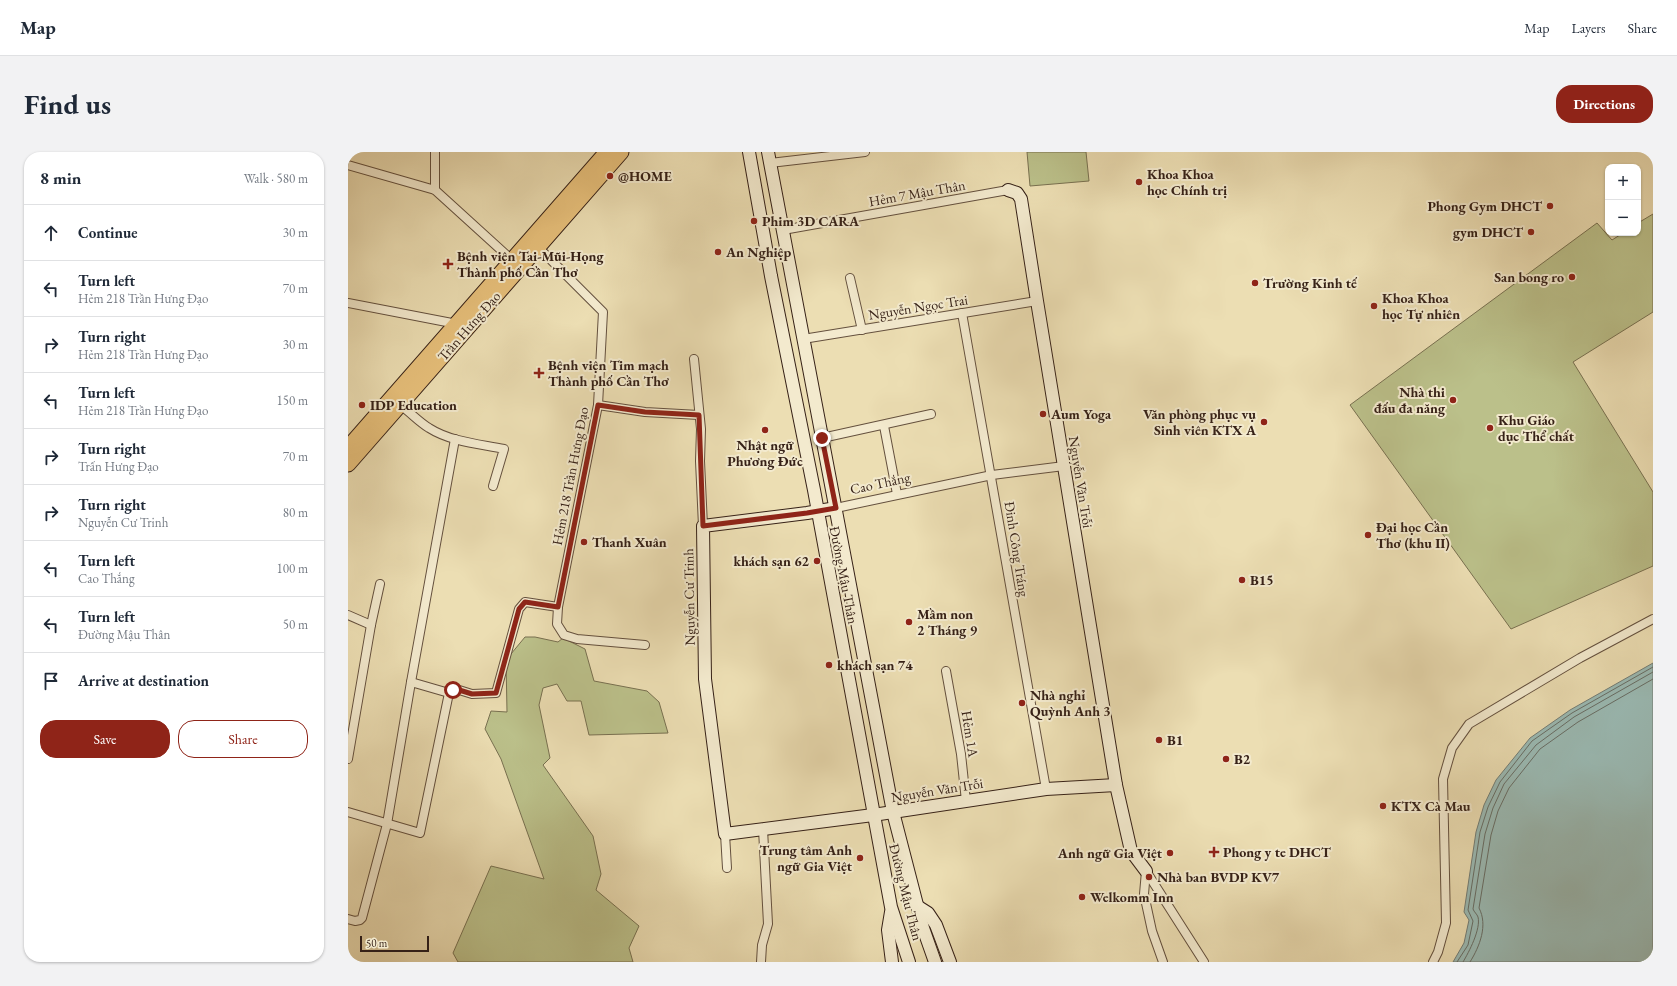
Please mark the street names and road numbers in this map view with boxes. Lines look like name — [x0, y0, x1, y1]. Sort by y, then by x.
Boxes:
street label: Hẻm 7 Mậu Thân — [867, 176, 967, 210]
street label: Trần Hưng Đạo — [434, 287, 504, 365]
street label: Nguyễn Ngọc Trai — [867, 290, 969, 324]
street label: Hẻm 218 Trần Hưng Đạo — [548, 405, 592, 547]
street label: Nguyễn Văn Trỗi — [1065, 435, 1097, 530]
street label: Cao Thắng — [848, 468, 913, 498]
street label: Đinh Công Tráng — [1001, 500, 1034, 599]
street label: Đường Mậu Thân — [826, 524, 862, 626]
street label: Nguyễn Cư Trinh — [679, 548, 699, 646]
street label: Hẻm 1A — [957, 709, 983, 759]
street label: Nguyễn Văn Trỗi — [890, 774, 985, 806]
street label: Đường Mậu Thân — [885, 842, 927, 943]

